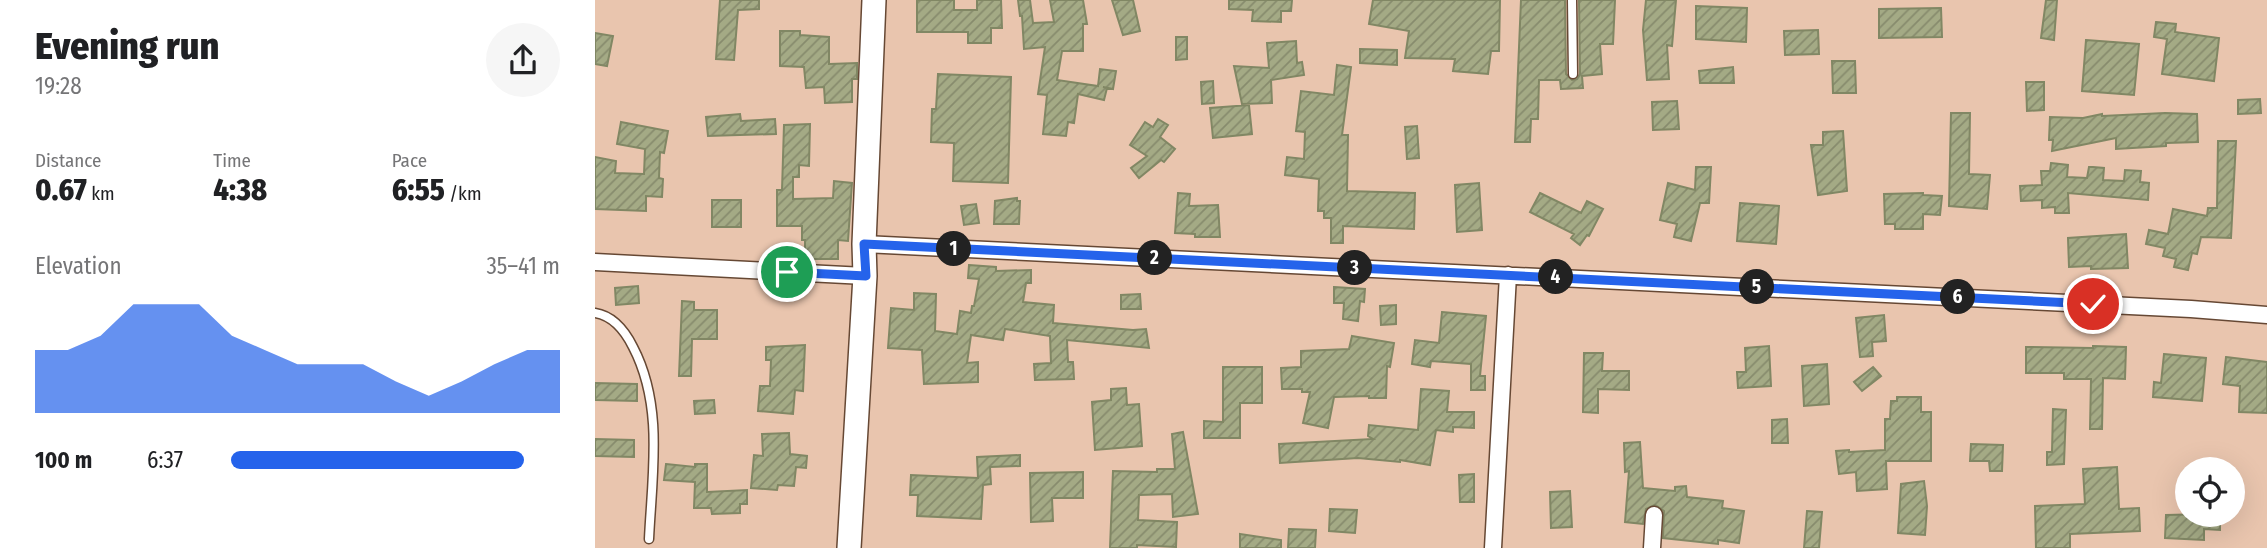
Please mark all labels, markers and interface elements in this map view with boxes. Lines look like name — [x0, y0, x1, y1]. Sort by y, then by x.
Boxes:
text: Evening run — [35, 23, 219, 69]
button: share — [486, 23, 560, 97]
text: 19:28 — [35, 72, 82, 100]
text: Distance — [35, 149, 102, 172]
text: Time — [213, 149, 251, 172]
text: Pace — [392, 149, 427, 172]
text: 0.67 — [35, 172, 87, 208]
text: 4:38 — [213, 172, 267, 208]
text: 6:55 — [392, 172, 445, 208]
text: km — [87, 182, 115, 205]
text: /km — [445, 182, 482, 205]
pin: 1 — [937, 232, 971, 266]
text: 1 — [949, 237, 958, 260]
pin: 2 — [1137, 240, 1173, 276]
pin — [757, 242, 817, 302]
text: 2 — [1150, 246, 1159, 269]
pin: 3 — [1337, 250, 1373, 286]
text: Elevation — [35, 252, 122, 280]
text: 35–41 m — [486, 252, 560, 280]
icon: arrive — [768, 253, 806, 291]
text: 3 — [1350, 256, 1359, 279]
pin: 4 — [1539, 260, 1573, 294]
text: 4 — [1551, 265, 1560, 288]
pin: 5 — [1739, 270, 1775, 304]
pin — [2063, 274, 2123, 334]
text: 5 — [1752, 275, 1761, 298]
pin: 6 — [1941, 280, 1975, 314]
text: 6 — [1953, 285, 1962, 308]
icon: check — [2074, 285, 2112, 323]
text: 100 m — [35, 446, 92, 474]
text: 6:37 — [147, 446, 183, 474]
map controls — [2175, 457, 2245, 527]
button: locate — [2175, 457, 2245, 527]

